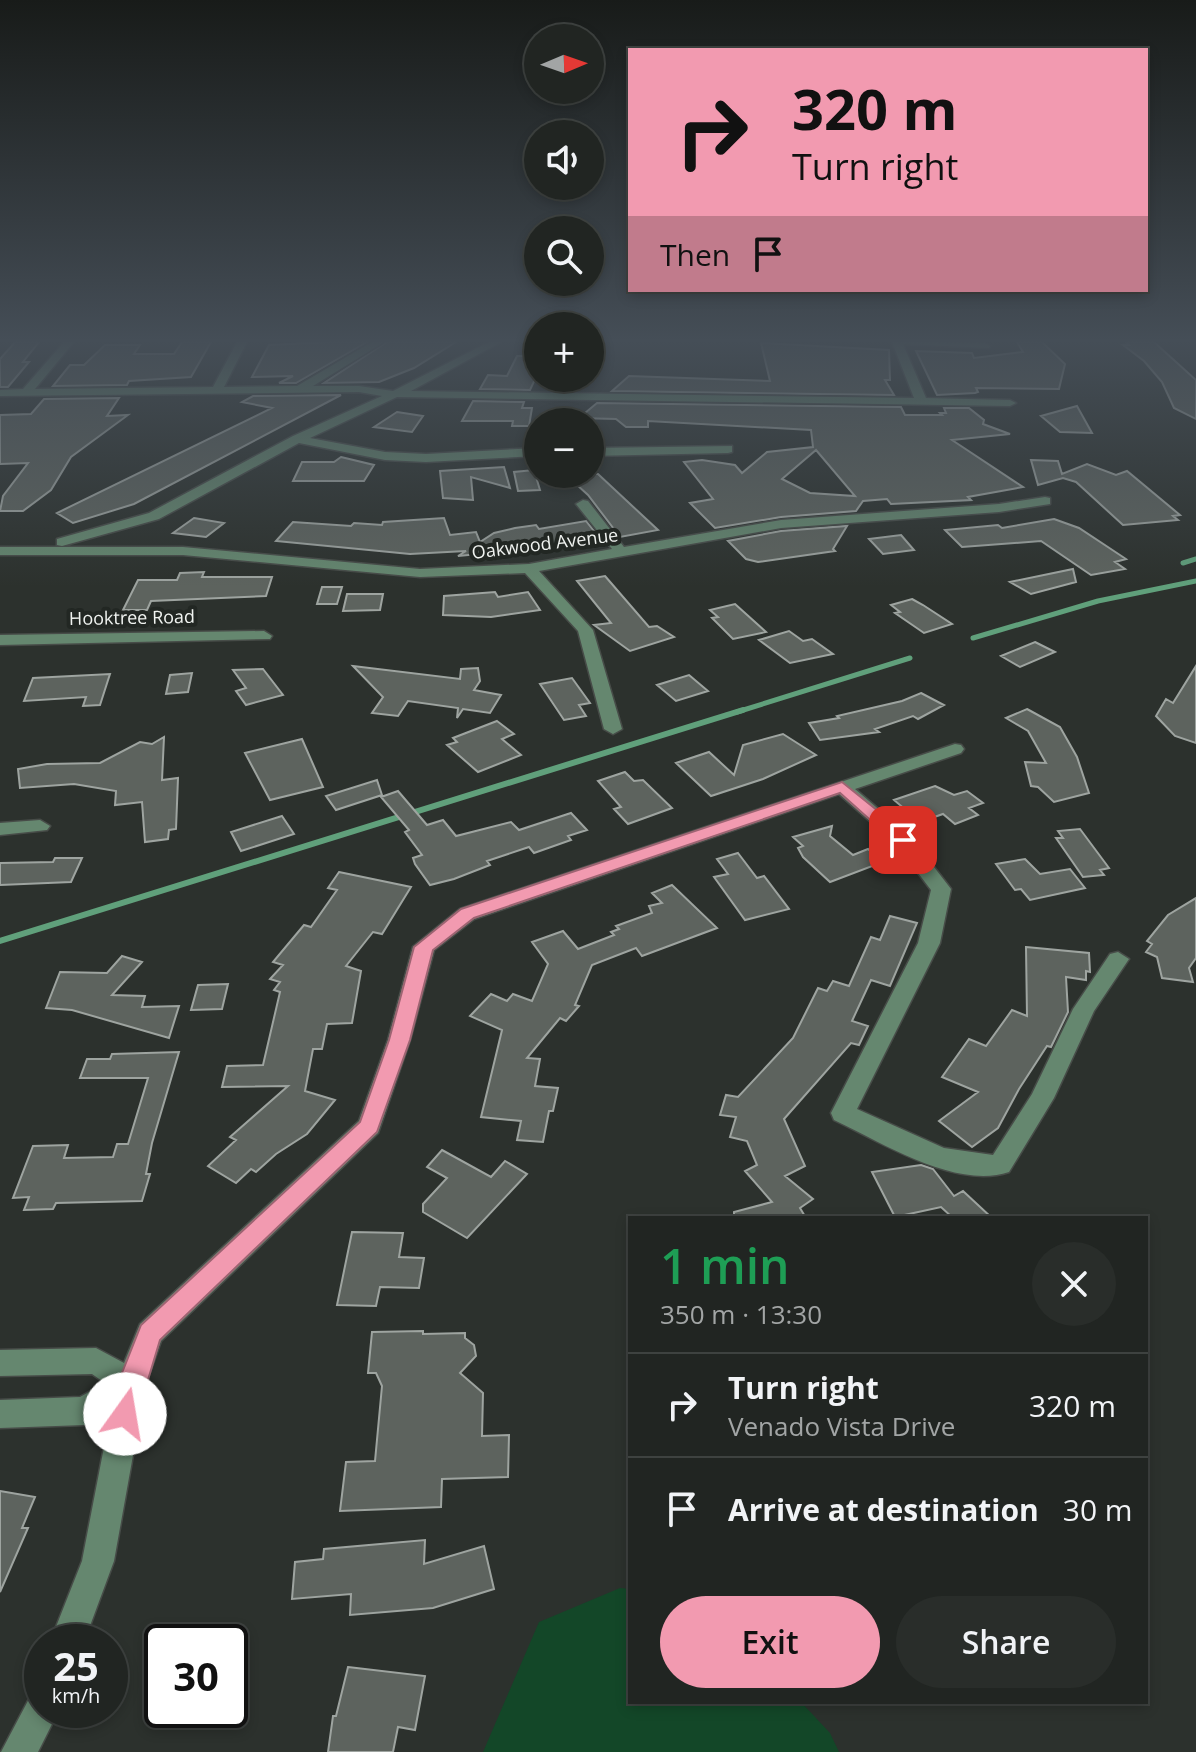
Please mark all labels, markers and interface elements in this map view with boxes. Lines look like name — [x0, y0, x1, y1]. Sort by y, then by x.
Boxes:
north arrow — [524, 24, 604, 104]
map controls — [524, 24, 604, 488]
text: 320 m — [792, 70, 958, 146]
icon: right — [660, 80, 764, 184]
button: sound — [524, 120, 604, 200]
text: Turn right — [792, 142, 958, 191]
button: search — [524, 216, 604, 296]
icon: arrive — [746, 232, 790, 276]
text: Then — [660, 234, 730, 275]
button: + — [524, 312, 604, 392]
button: − — [524, 408, 604, 488]
street label: Oakwood Avenue — [470, 522, 620, 564]
street label: Hooktree Road — [69, 604, 195, 630]
pin — [869, 806, 937, 874]
icon: arrive — [881, 818, 925, 862]
text: 1 min — [660, 1233, 790, 1298]
button: close — [1032, 1242, 1116, 1326]
text: 350 m · 13:30 — [660, 1296, 822, 1332]
text: Turn right — [728, 1367, 879, 1408]
position arrow — [83, 1372, 167, 1456]
icon: right — [660, 1383, 704, 1427]
text: 320 m — [1029, 1385, 1116, 1426]
text: Venado Vista Drive — [728, 1408, 955, 1444]
icon: arrive — [660, 1487, 704, 1531]
text: Arrive at destination — [728, 1489, 1039, 1530]
text: 30 m — [1063, 1489, 1133, 1530]
button: Exit — [660, 1596, 880, 1688]
button: Share — [896, 1596, 1116, 1688]
speed limit sign: 30 — [144, 1624, 248, 1728]
text: 25 — [53, 1638, 99, 1693]
text: km/h — [52, 1682, 100, 1709]

